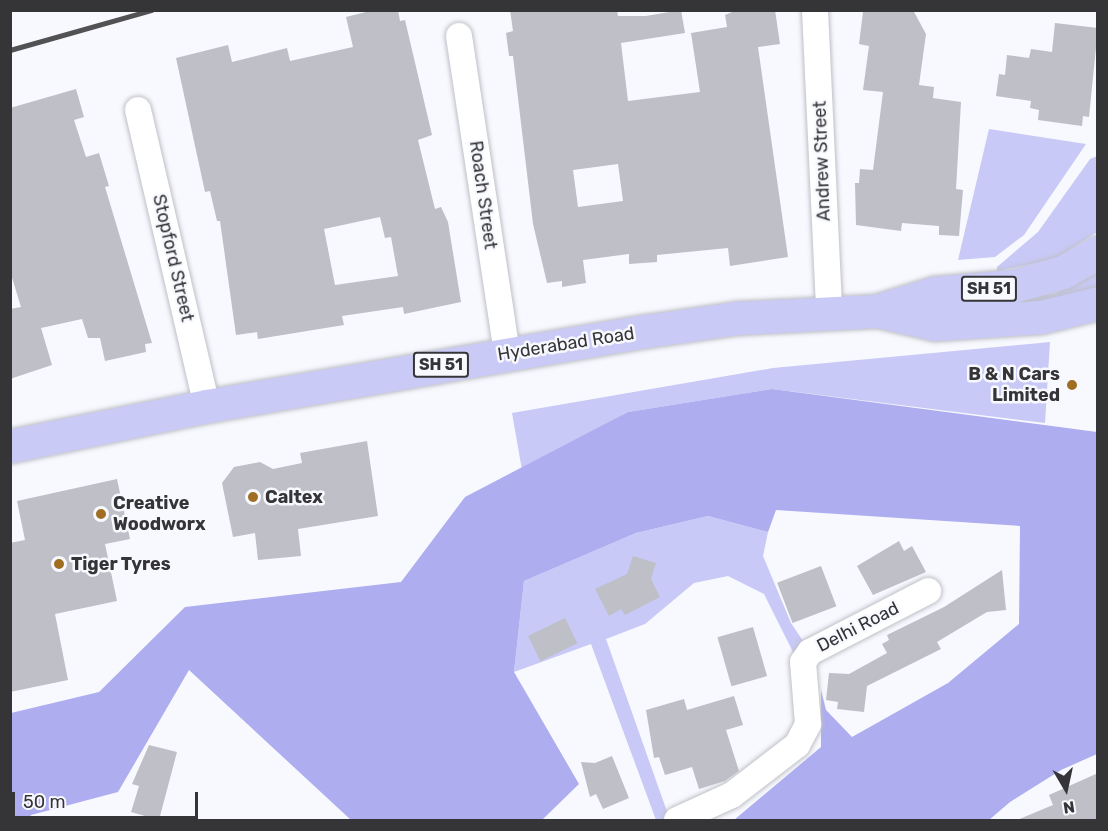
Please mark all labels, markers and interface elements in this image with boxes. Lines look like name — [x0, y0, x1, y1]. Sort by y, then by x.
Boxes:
street label: Andrew Street — [809, 100, 835, 222]
street label: Roach Street — [465, 139, 501, 251]
street label: Stopford Street — [148, 192, 198, 324]
road number: SH 51 — [960, 276, 1018, 302]
street label: Hyderabad Road — [496, 323, 636, 365]
road number: SH 51 — [412, 352, 470, 378]
place label: B & N Cars Limited — [968, 364, 1060, 406]
marker: B & N Cars Limited — [1065, 378, 1079, 392]
place label: Caltex — [265, 486, 323, 508]
marker: Caltex — [246, 490, 260, 504]
place label: Creative Woodworx — [113, 493, 206, 536]
marker: Creative Woodworx — [94, 507, 108, 521]
place label: Tiger Tyres — [71, 553, 171, 575]
marker: Tiger Tyres — [52, 557, 66, 571]
street label: Delhi Road — [813, 597, 903, 657]
north arrow — [1036, 759, 1096, 819]
scale bar — [15, 780, 201, 818]
text: 50 m — [23, 791, 66, 813]
text: N — [1062, 797, 1076, 818]

